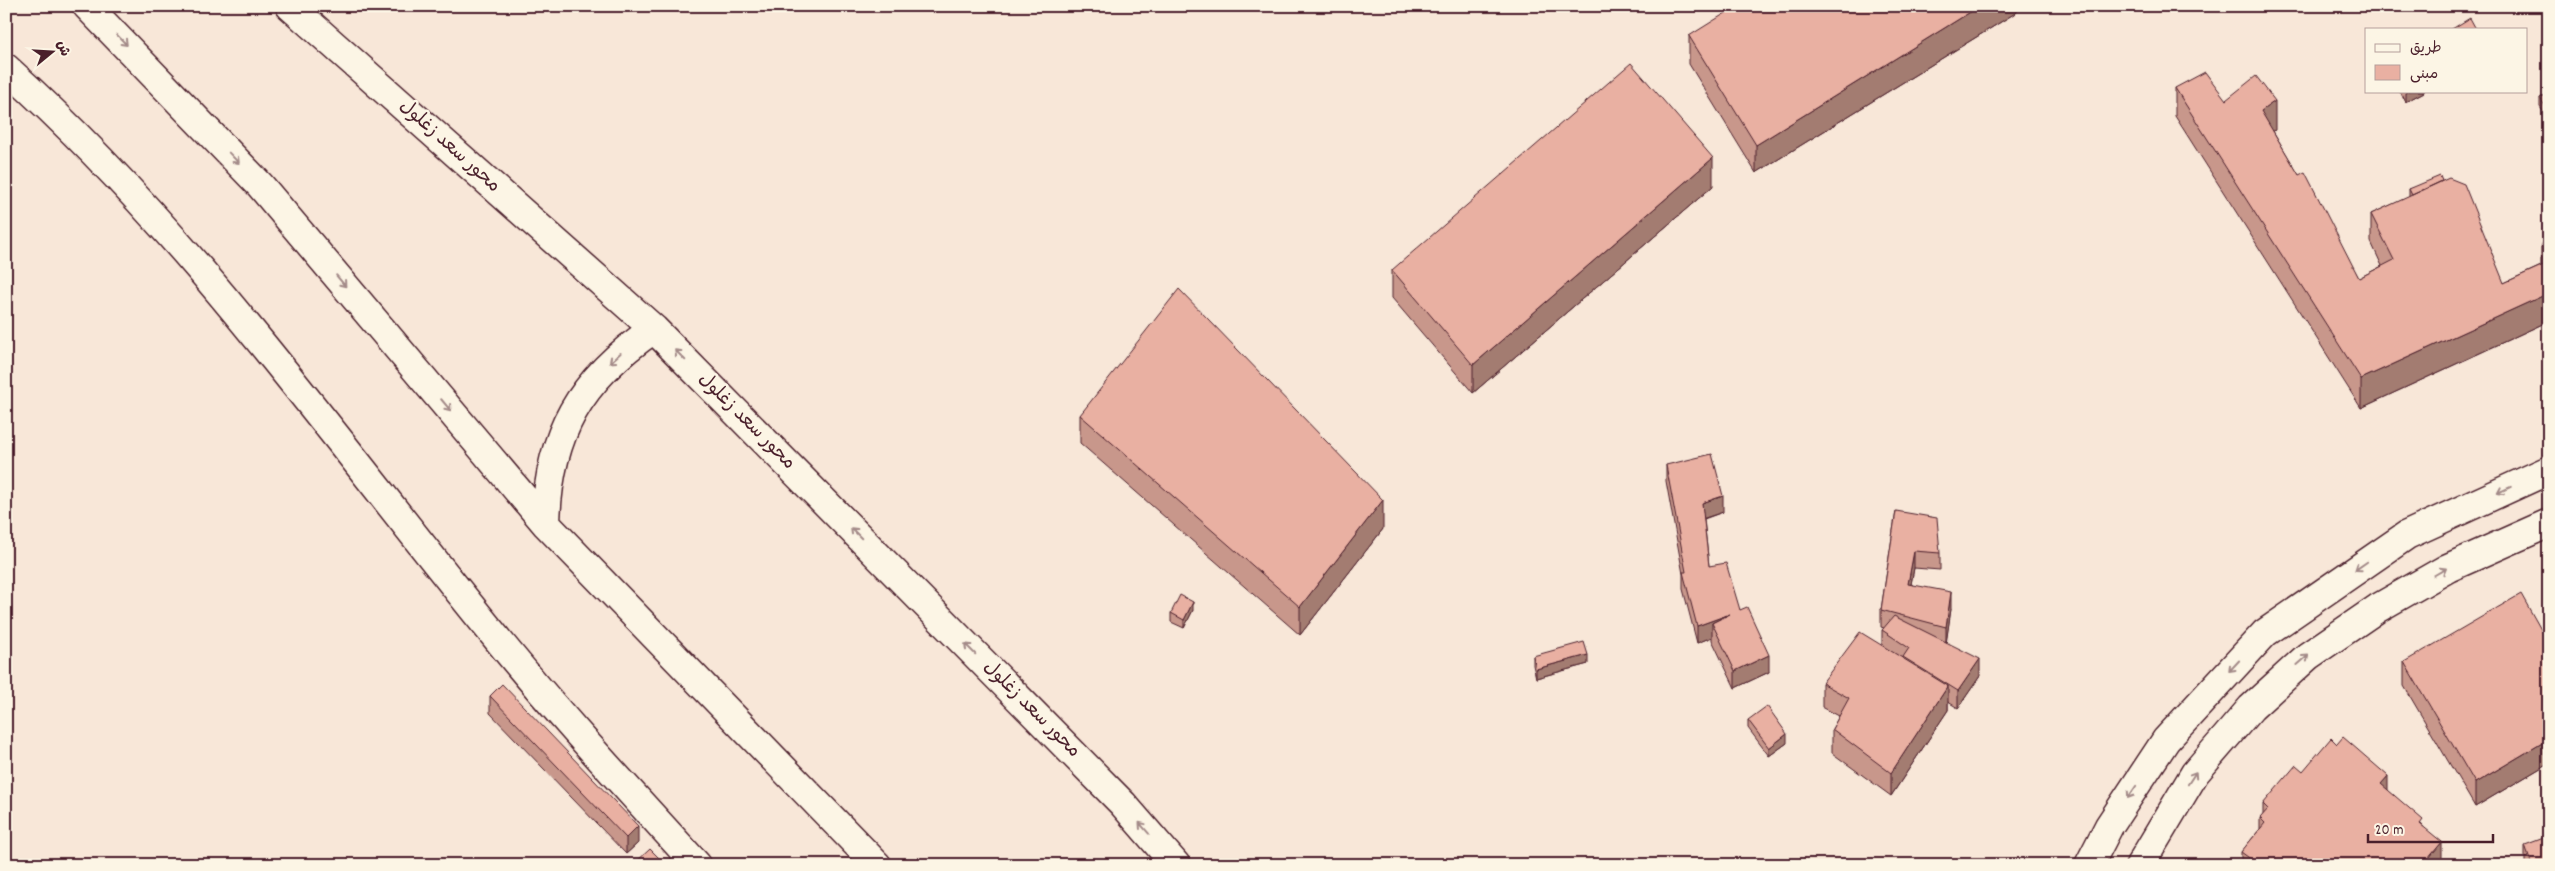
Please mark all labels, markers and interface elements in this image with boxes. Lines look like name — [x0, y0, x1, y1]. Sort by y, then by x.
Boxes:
north arrow — [28, 28, 78, 78]
legend — [2365, 28, 2528, 92]
one-way arrow — [116, 34, 128, 46]
text: ش — [51, 38, 74, 59]
text: طريق — [2410, 38, 2442, 60]
text: مبنى — [2410, 64, 2438, 86]
street label: محور سعد زغلول — [392, 94, 506, 200]
one-way arrow — [228, 152, 240, 164]
one-way arrow — [335, 274, 346, 287]
one-way arrow — [674, 349, 686, 362]
one-way arrow — [609, 352, 622, 364]
street label: محور سعد زغلول — [691, 367, 801, 477]
one-way arrow — [440, 398, 451, 411]
one-way arrow — [2497, 486, 2512, 495]
one-way arrow — [850, 527, 862, 540]
one-way arrow — [2355, 561, 2369, 571]
one-way arrow — [2432, 567, 2447, 577]
one-way arrow — [964, 643, 976, 655]
one-way arrow — [2297, 654, 2310, 666]
street label: محور سعد زغلول — [976, 655, 1086, 765]
one-way arrow — [2228, 659, 2240, 672]
one-way arrow — [2187, 771, 2197, 785]
one-way arrow — [2127, 784, 2137, 798]
scale bar — [2368, 811, 2492, 843]
text: 20 m — [2375, 820, 2403, 842]
one-way arrow — [1138, 822, 1150, 835]

